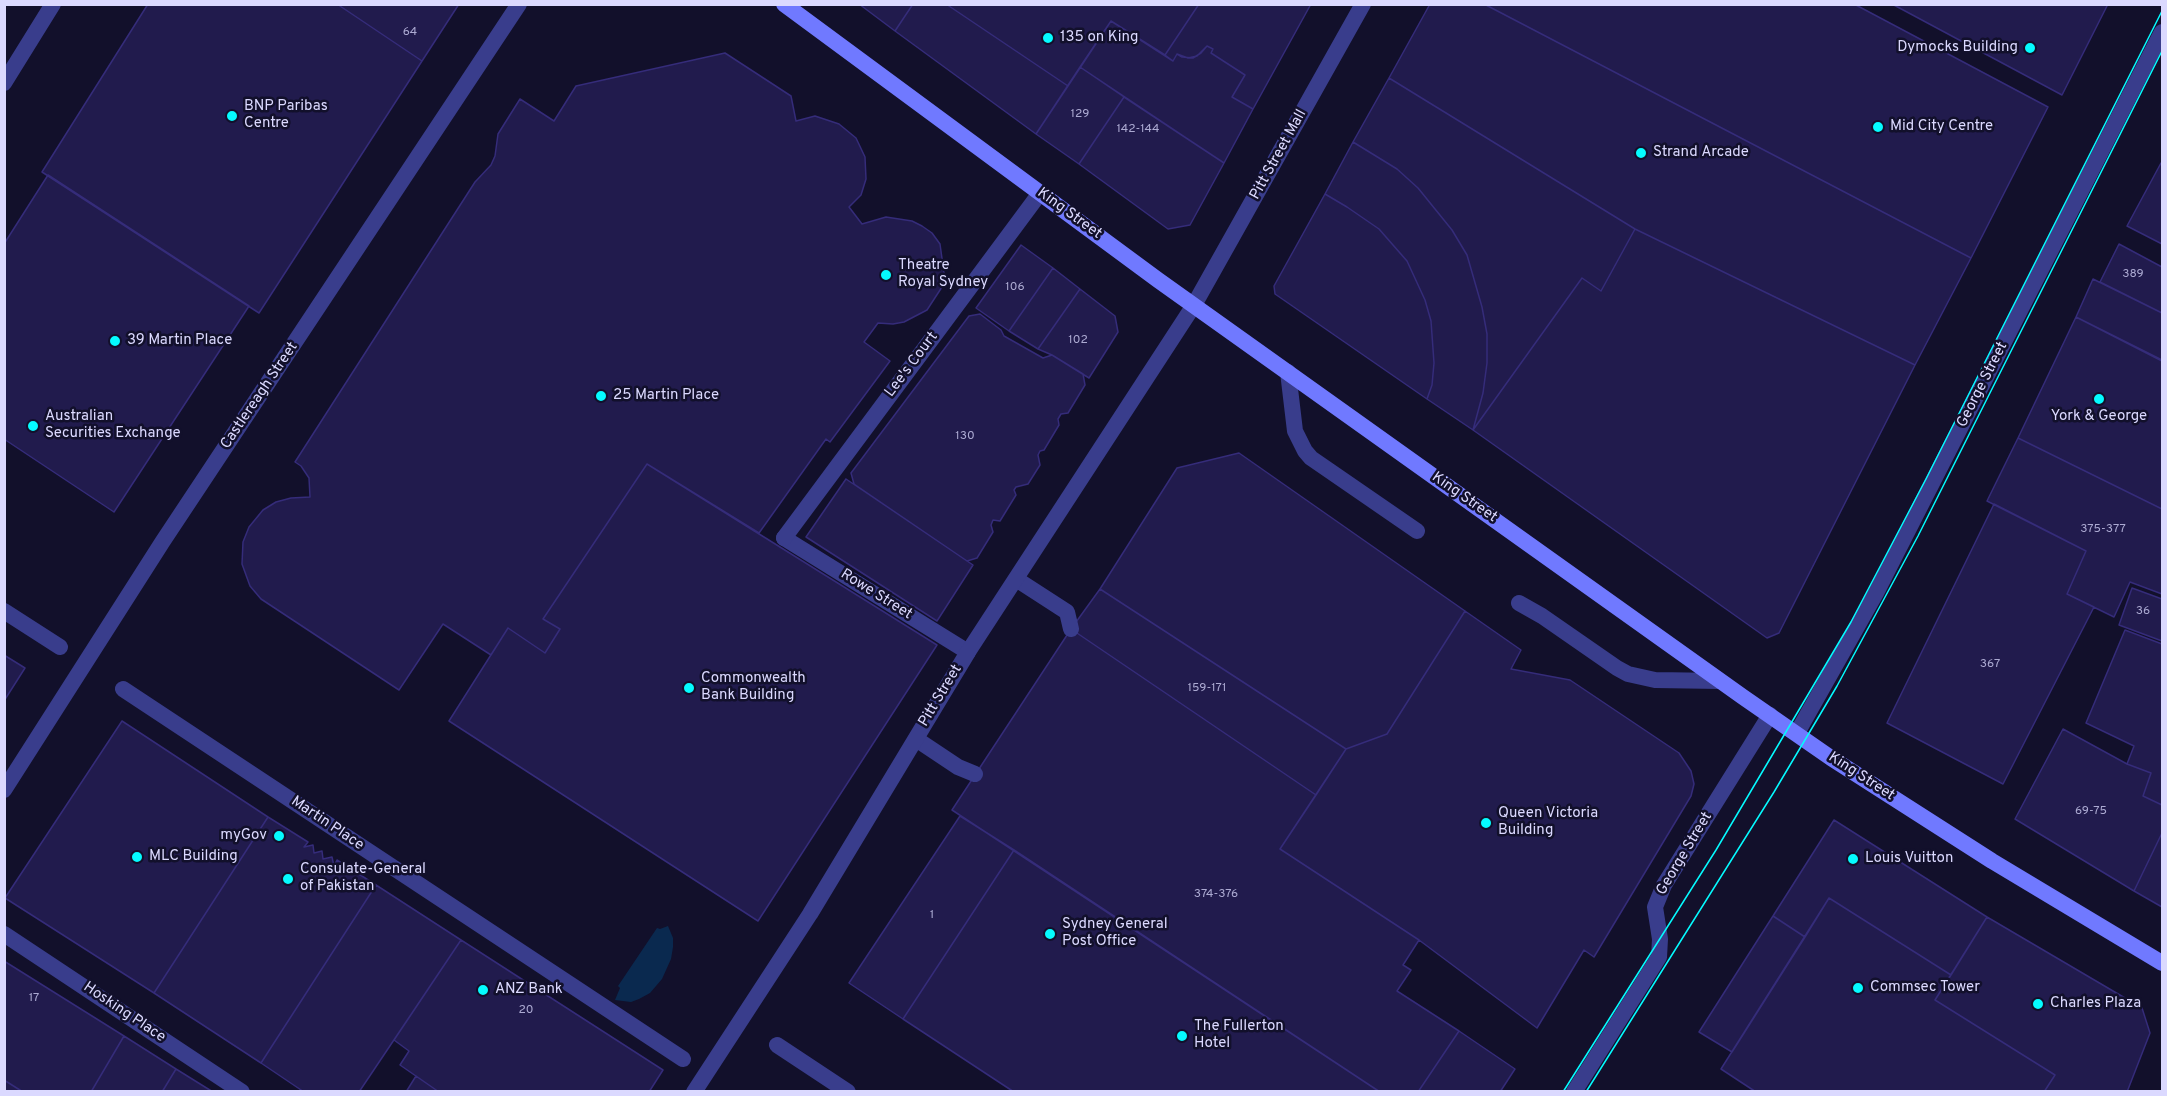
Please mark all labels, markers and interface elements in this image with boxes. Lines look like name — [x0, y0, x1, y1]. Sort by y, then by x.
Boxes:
house number: 64 — [403, 26, 417, 40]
place label: 135 on King — [1060, 29, 1139, 47]
marker: 135 on King — [1041, 31, 1055, 45]
place label: Dymocks Building — [1897, 39, 2018, 57]
marker: Dymocks Building — [2023, 41, 2037, 55]
place label: BNP Paribas Centre — [244, 98, 328, 133]
street label: Pitt Street Mall — [1247, 107, 1311, 203]
house number: 129 — [1071, 108, 1089, 122]
marker: BNP Paribas Centre — [225, 109, 239, 123]
place label: Mid City Centre — [1890, 118, 1993, 136]
marker: Mid City Centre — [1871, 120, 1885, 134]
house number: 142-144 — [1117, 123, 1159, 137]
place label: Strand Arcade — [1653, 144, 1749, 162]
marker: Strand Arcade — [1634, 146, 1648, 160]
street label: King Street — [1033, 184, 1105, 244]
place label: Theatre Royal Sydney — [898, 257, 988, 292]
marker: Theatre Royal Sydney — [879, 268, 893, 282]
house number: 389 — [2122, 268, 2144, 282]
house number: 106 — [1005, 281, 1025, 295]
street label: Lee's Court — [882, 329, 942, 401]
place label: 39 Martin Place — [127, 332, 232, 350]
marker: 39 Martin Place — [108, 334, 122, 348]
house number: 102 — [1068, 334, 1088, 348]
street label: Castlereagh Street — [218, 339, 302, 453]
street label: George Street — [1954, 339, 2012, 431]
place label: 25 Martin Place — [613, 387, 719, 405]
marker: 25 Martin Place — [594, 389, 608, 403]
marker: York & George — [2092, 392, 2106, 406]
place label: Australian Securities Exchange — [45, 408, 181, 443]
place label: York & George — [2051, 408, 2147, 426]
marker: Australian Securities Exchange — [26, 419, 40, 433]
house number: 130 — [955, 430, 975, 444]
street label: King Street — [1428, 469, 1500, 527]
house number: 375-377 — [2080, 523, 2126, 537]
street label: Rowe Street — [837, 566, 915, 624]
house number: 36 — [2136, 605, 2150, 619]
house number: 367 — [1980, 658, 2000, 672]
street label: Pitt Street — [915, 662, 967, 730]
place label: Commonwealth Bank Building — [701, 670, 806, 705]
marker: Commonwealth Bank Building — [682, 681, 696, 695]
house number: 159-171 — [1187, 682, 1227, 696]
street label: King Street — [1824, 749, 1898, 805]
street label: Martin Place — [287, 793, 367, 855]
place label: Queen Victoria Building — [1498, 805, 1598, 840]
house number: 69-75 — [2075, 805, 2107, 819]
street label: George Street — [1653, 809, 1717, 899]
marker: Queen Victoria Building — [1479, 816, 1493, 830]
place label: myGov — [220, 827, 267, 845]
marker: myGov — [272, 829, 286, 843]
place label: MLC Building — [149, 848, 238, 866]
marker: MLC Building — [130, 850, 144, 864]
place label: Louis Vuitton — [1865, 850, 1953, 868]
marker: Louis Vuitton — [1846, 852, 1860, 866]
place label: Consulate-General of Pakistan — [300, 861, 426, 896]
marker: Consulate-General of Pakistan — [281, 872, 295, 886]
house number: 374-376 — [1194, 888, 1238, 902]
house number: 1 — [930, 909, 934, 923]
place label: Sydney General Post Office — [1062, 916, 1168, 951]
marker: Sydney General Post Office — [1043, 927, 1057, 941]
street label: Hosking Place — [79, 979, 169, 1047]
place label: Commsec Tower — [1870, 979, 1980, 997]
place label: ANZ Bank — [495, 981, 563, 999]
marker: Commsec Tower — [1851, 981, 1865, 995]
marker: ANZ Bank — [476, 983, 490, 997]
house number: 17 — [29, 992, 39, 1006]
place label: Charles Plaza — [2050, 995, 2141, 1013]
marker: Charles Plaza — [2031, 997, 2045, 1011]
house number: 20 — [518, 1004, 534, 1018]
place label: The Fullerton Hotel — [1194, 1018, 1284, 1053]
marker: The Fullerton Hotel — [1175, 1029, 1189, 1043]

